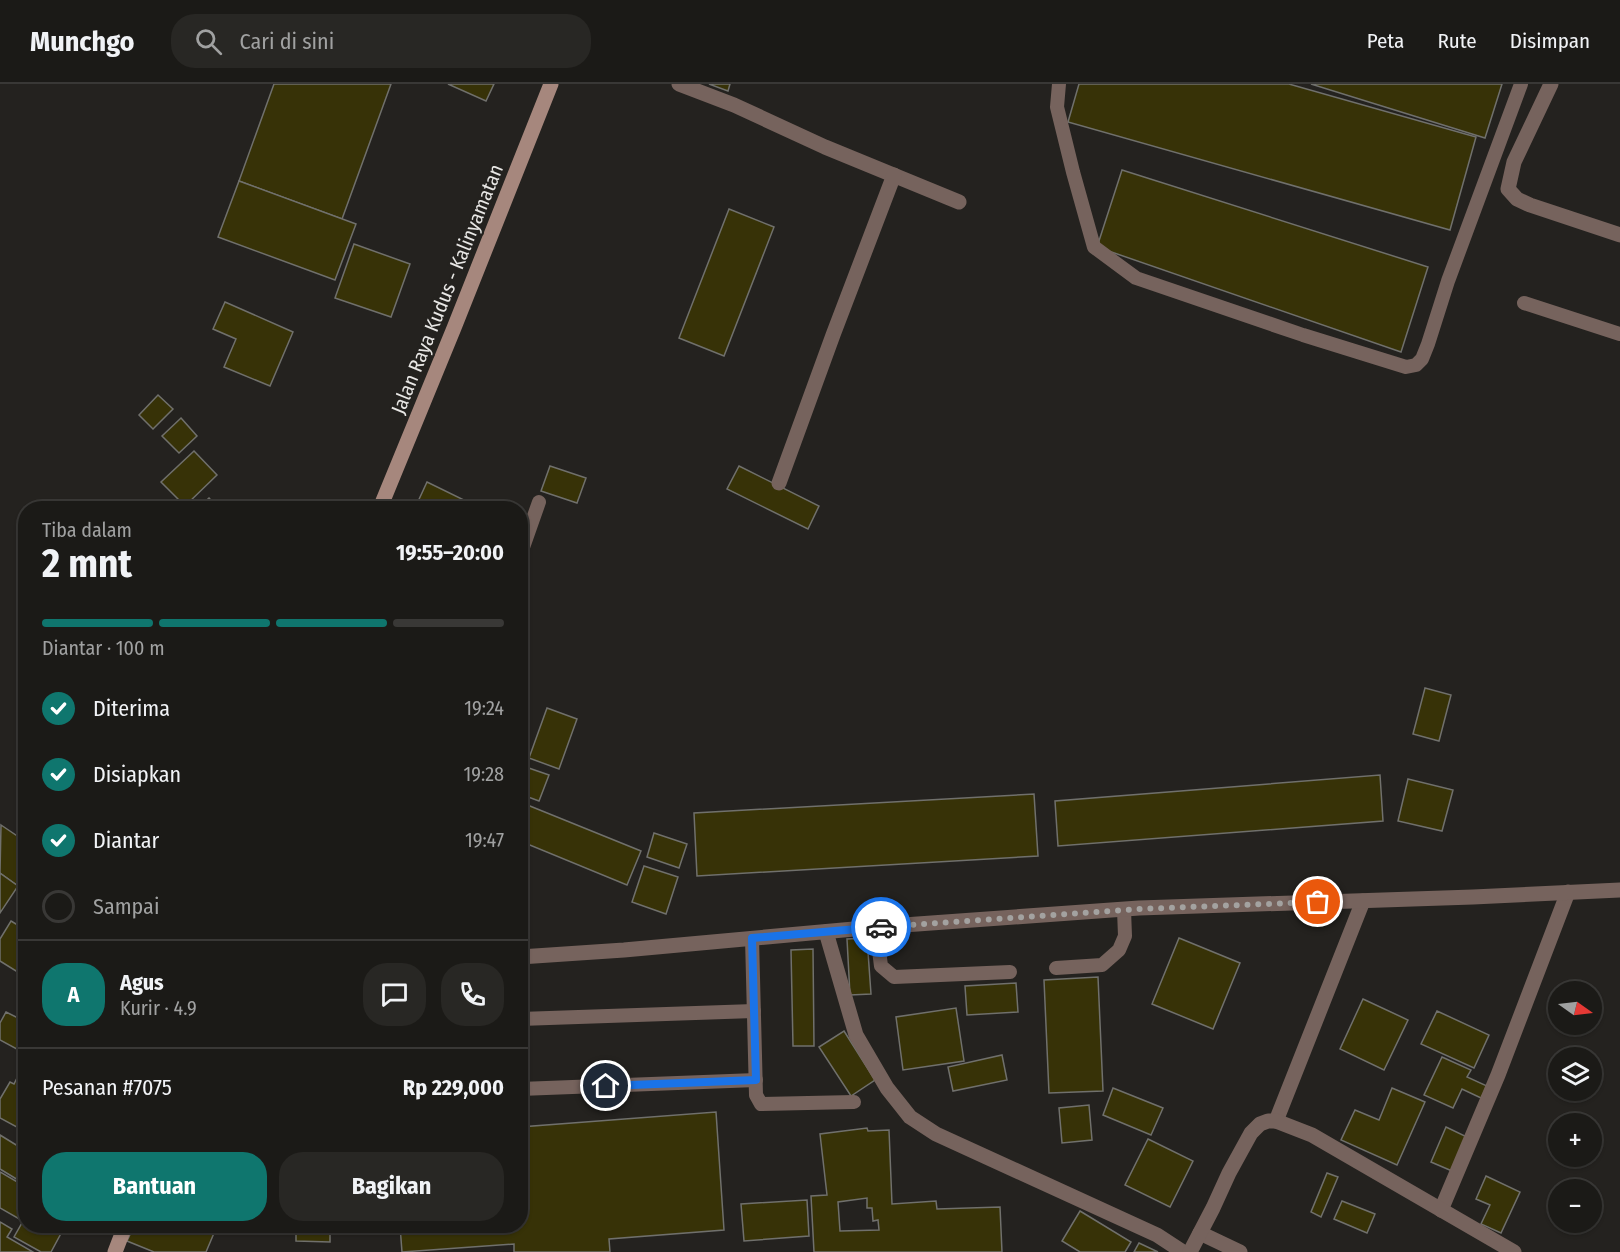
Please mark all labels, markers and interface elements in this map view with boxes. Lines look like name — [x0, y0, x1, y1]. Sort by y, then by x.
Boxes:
search box — [171, 14, 591, 68]
text: Munchgo — [30, 25, 135, 58]
icon: search — [192, 25, 225, 58]
text: Cari di sini — [240, 28, 334, 55]
text: Peta — [1367, 28, 1404, 54]
text: Rute — [1437, 28, 1477, 54]
text: Disimpan — [1510, 28, 1590, 54]
street label: Jalan Raya Kudus - Kalinyamatan — [386, 161, 508, 417]
text: Tiba dalam — [42, 518, 132, 542]
text: 19:55–20:00 — [396, 539, 504, 566]
text: 2 mnt — [42, 541, 132, 587]
text: Diantar · 100 m — [42, 636, 165, 660]
icon: check — [42, 692, 75, 725]
text: Diterima — [93, 695, 170, 722]
text: 19:24 — [464, 696, 504, 720]
icon: check — [42, 758, 75, 791]
text: Disiapkan — [93, 761, 181, 788]
text: 19:28 — [463, 762, 504, 786]
icon: check — [42, 824, 75, 857]
text: Diantar — [93, 827, 159, 854]
text: 19:47 — [465, 828, 504, 852]
pin — [1292, 876, 1343, 927]
icon: bag — [1301, 885, 1334, 918]
text: Sampai — [93, 893, 159, 920]
courier — [851, 897, 911, 957]
icon: car — [865, 911, 898, 944]
button: chat — [363, 963, 426, 1026]
button: phone — [441, 963, 504, 1026]
text: Agus — [120, 969, 164, 996]
text: A — [68, 981, 79, 1008]
north arrow — [1548, 981, 1602, 1035]
map controls — [1548, 981, 1602, 1233]
text: Kurir · 4.9 — [120, 996, 197, 1020]
button: layers — [1548, 1047, 1602, 1101]
pin — [580, 1060, 631, 1111]
icon: home — [589, 1069, 622, 1102]
text: Pesanan #7075 — [42, 1074, 172, 1101]
text: Rp 229,000 — [403, 1074, 504, 1101]
button: + — [1548, 1113, 1602, 1167]
button: Bantuan — [42, 1152, 267, 1221]
button: Bagikan — [279, 1152, 504, 1221]
button: − — [1548, 1179, 1602, 1233]

